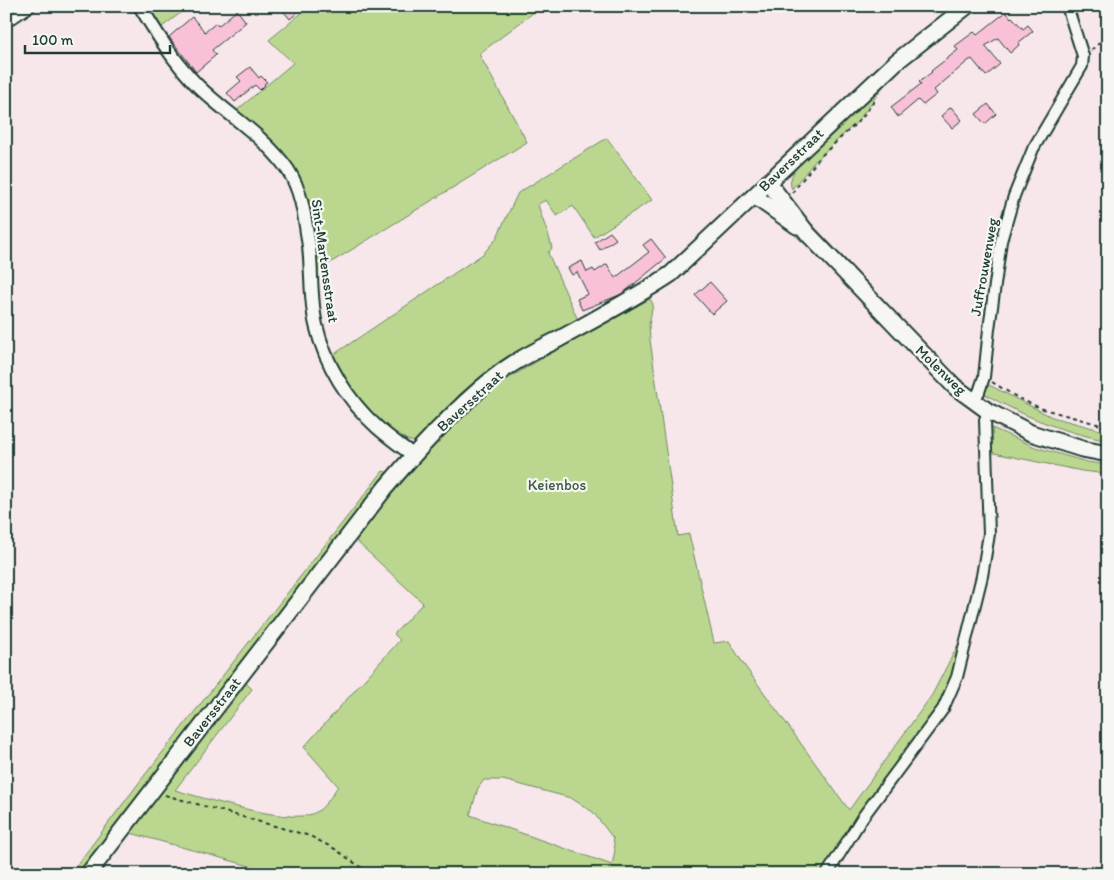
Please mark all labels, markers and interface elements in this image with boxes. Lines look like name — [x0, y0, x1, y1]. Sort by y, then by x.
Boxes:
scale bar — [25, 22, 170, 54]
text: 100 m — [32, 31, 74, 49]
street label: Baversstraat — [755, 124, 827, 195]
street label: Sint-Martensstraat — [307, 198, 343, 324]
street label: Juffrouwenweg — [967, 216, 1002, 317]
street label: Molenweg — [912, 341, 970, 399]
street label: Baversstraat — [433, 366, 507, 436]
park label: Keienbos — [528, 476, 586, 494]
street label: Baversstraat — [179, 673, 245, 750]

